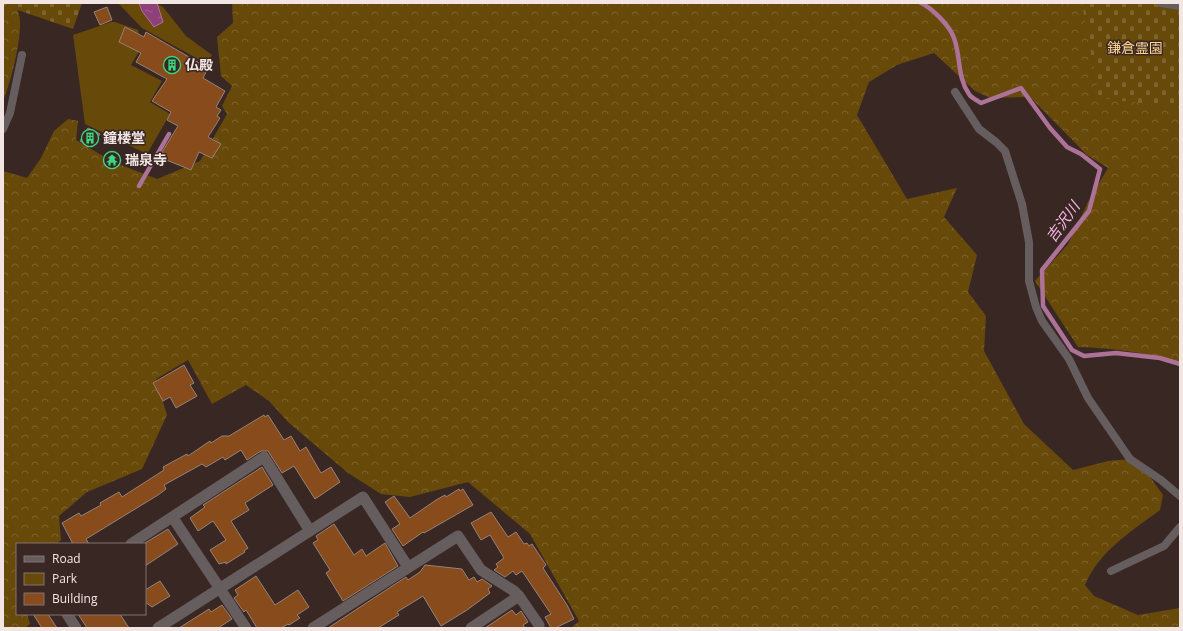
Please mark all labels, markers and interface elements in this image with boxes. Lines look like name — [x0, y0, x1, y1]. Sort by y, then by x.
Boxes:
park label: 鎌倉霊園 — [1107, 38, 1163, 57]
building icon: 仏殿 — [162, 55, 182, 75]
place label: 仏殿 — [185, 55, 213, 74]
building icon: 鐘楼堂 — [80, 128, 100, 148]
place label: 鐘楼堂 — [103, 128, 145, 147]
temple icon: 瑞泉寺 — [102, 150, 122, 170]
place label: 瑞泉寺 — [125, 150, 167, 169]
water label: 吉沢川 — [1041, 196, 1085, 245]
legend — [16, 543, 146, 615]
text: Road — [52, 550, 81, 567]
text: Park — [52, 570, 78, 587]
text: Building — [52, 590, 98, 607]

